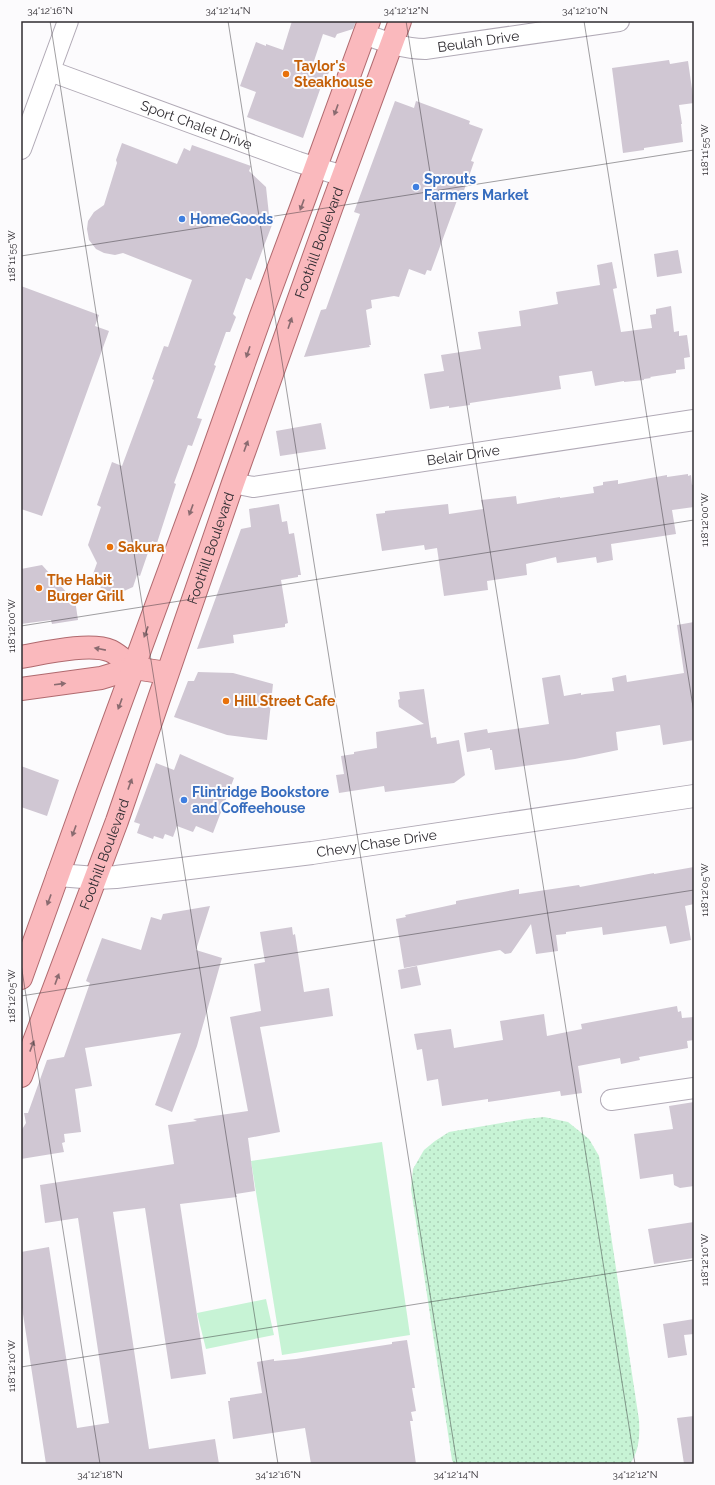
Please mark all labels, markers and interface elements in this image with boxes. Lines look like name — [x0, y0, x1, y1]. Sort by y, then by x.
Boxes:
text: 34°12'16"N — [27, 5, 73, 16]
text: 34°12'14"N — [205, 5, 251, 16]
text: 34°12'12"N — [384, 5, 428, 16]
text: 34°12'10"N — [562, 5, 608, 16]
street label: Beulah Drive — [436, 27, 520, 55]
place label: Taylor's Steakhouse — [294, 58, 373, 90]
marker: Taylor's Steakhouse — [281, 69, 291, 79]
street label: Sport Chalet Drive — [138, 97, 255, 153]
one-way arrow — [333, 104, 339, 116]
text: 118°11'55"W — [699, 124, 710, 176]
place label: Sprouts Farmers Market — [424, 171, 529, 203]
marker: Sprouts Farmers Market — [411, 182, 421, 192]
street label: Foothill Boulevard — [292, 185, 346, 301]
one-way arrow — [299, 199, 305, 211]
place label: HomeGoods — [190, 211, 273, 227]
marker: HomeGoods — [177, 214, 187, 224]
text: 118°11'55"W — [6, 230, 17, 282]
one-way arrow — [287, 317, 293, 329]
one-way arrow — [244, 347, 250, 359]
one-way arrow — [244, 440, 250, 452]
street label: Belair Drive — [426, 442, 501, 469]
street label: Foothill Boulevard — [184, 490, 237, 606]
text: 118°12'00"W — [699, 492, 710, 547]
one-way arrow — [188, 504, 194, 516]
place label: Sakura — [118, 539, 164, 555]
marker: Sakura — [105, 542, 115, 552]
place label: The Habit Burger Grill — [47, 572, 125, 604]
marker: The Habit Burger Grill — [34, 583, 44, 593]
text: 118°12'00"W — [6, 598, 17, 653]
one-way arrow — [143, 626, 149, 638]
one-way arrow — [94, 646, 107, 652]
one-way arrow — [54, 681, 66, 687]
place label: Hill Street Cafe — [234, 693, 336, 709]
marker: Hill Street Cafe — [221, 696, 231, 706]
one-way arrow — [117, 699, 123, 711]
one-way arrow — [127, 778, 133, 790]
place label: Flintridge Bookstore and Coffeehouse — [192, 784, 330, 816]
marker: Flintridge Bookstore and Coffeehouse — [179, 795, 189, 805]
street label: Foothill Boulevard — [76, 796, 132, 912]
one-way arrow — [70, 825, 76, 837]
street label: Chevy Chase Drive — [315, 826, 438, 860]
text: 118°12'05"W — [699, 863, 710, 917]
one-way arrow — [46, 894, 52, 906]
text: 118°12'05"W — [6, 969, 17, 1023]
one-way arrow — [55, 973, 61, 985]
one-way arrow — [30, 1040, 36, 1052]
text: 118°12'10"W — [699, 1233, 710, 1286]
text: 118°12'10"W — [6, 1339, 17, 1392]
text: 34°12'18"N — [77, 1469, 123, 1480]
text: 34°12'16"N — [255, 1469, 301, 1480]
text: 34°12'14"N — [433, 1469, 479, 1480]
text: 34°12'12"N — [613, 1469, 657, 1480]

